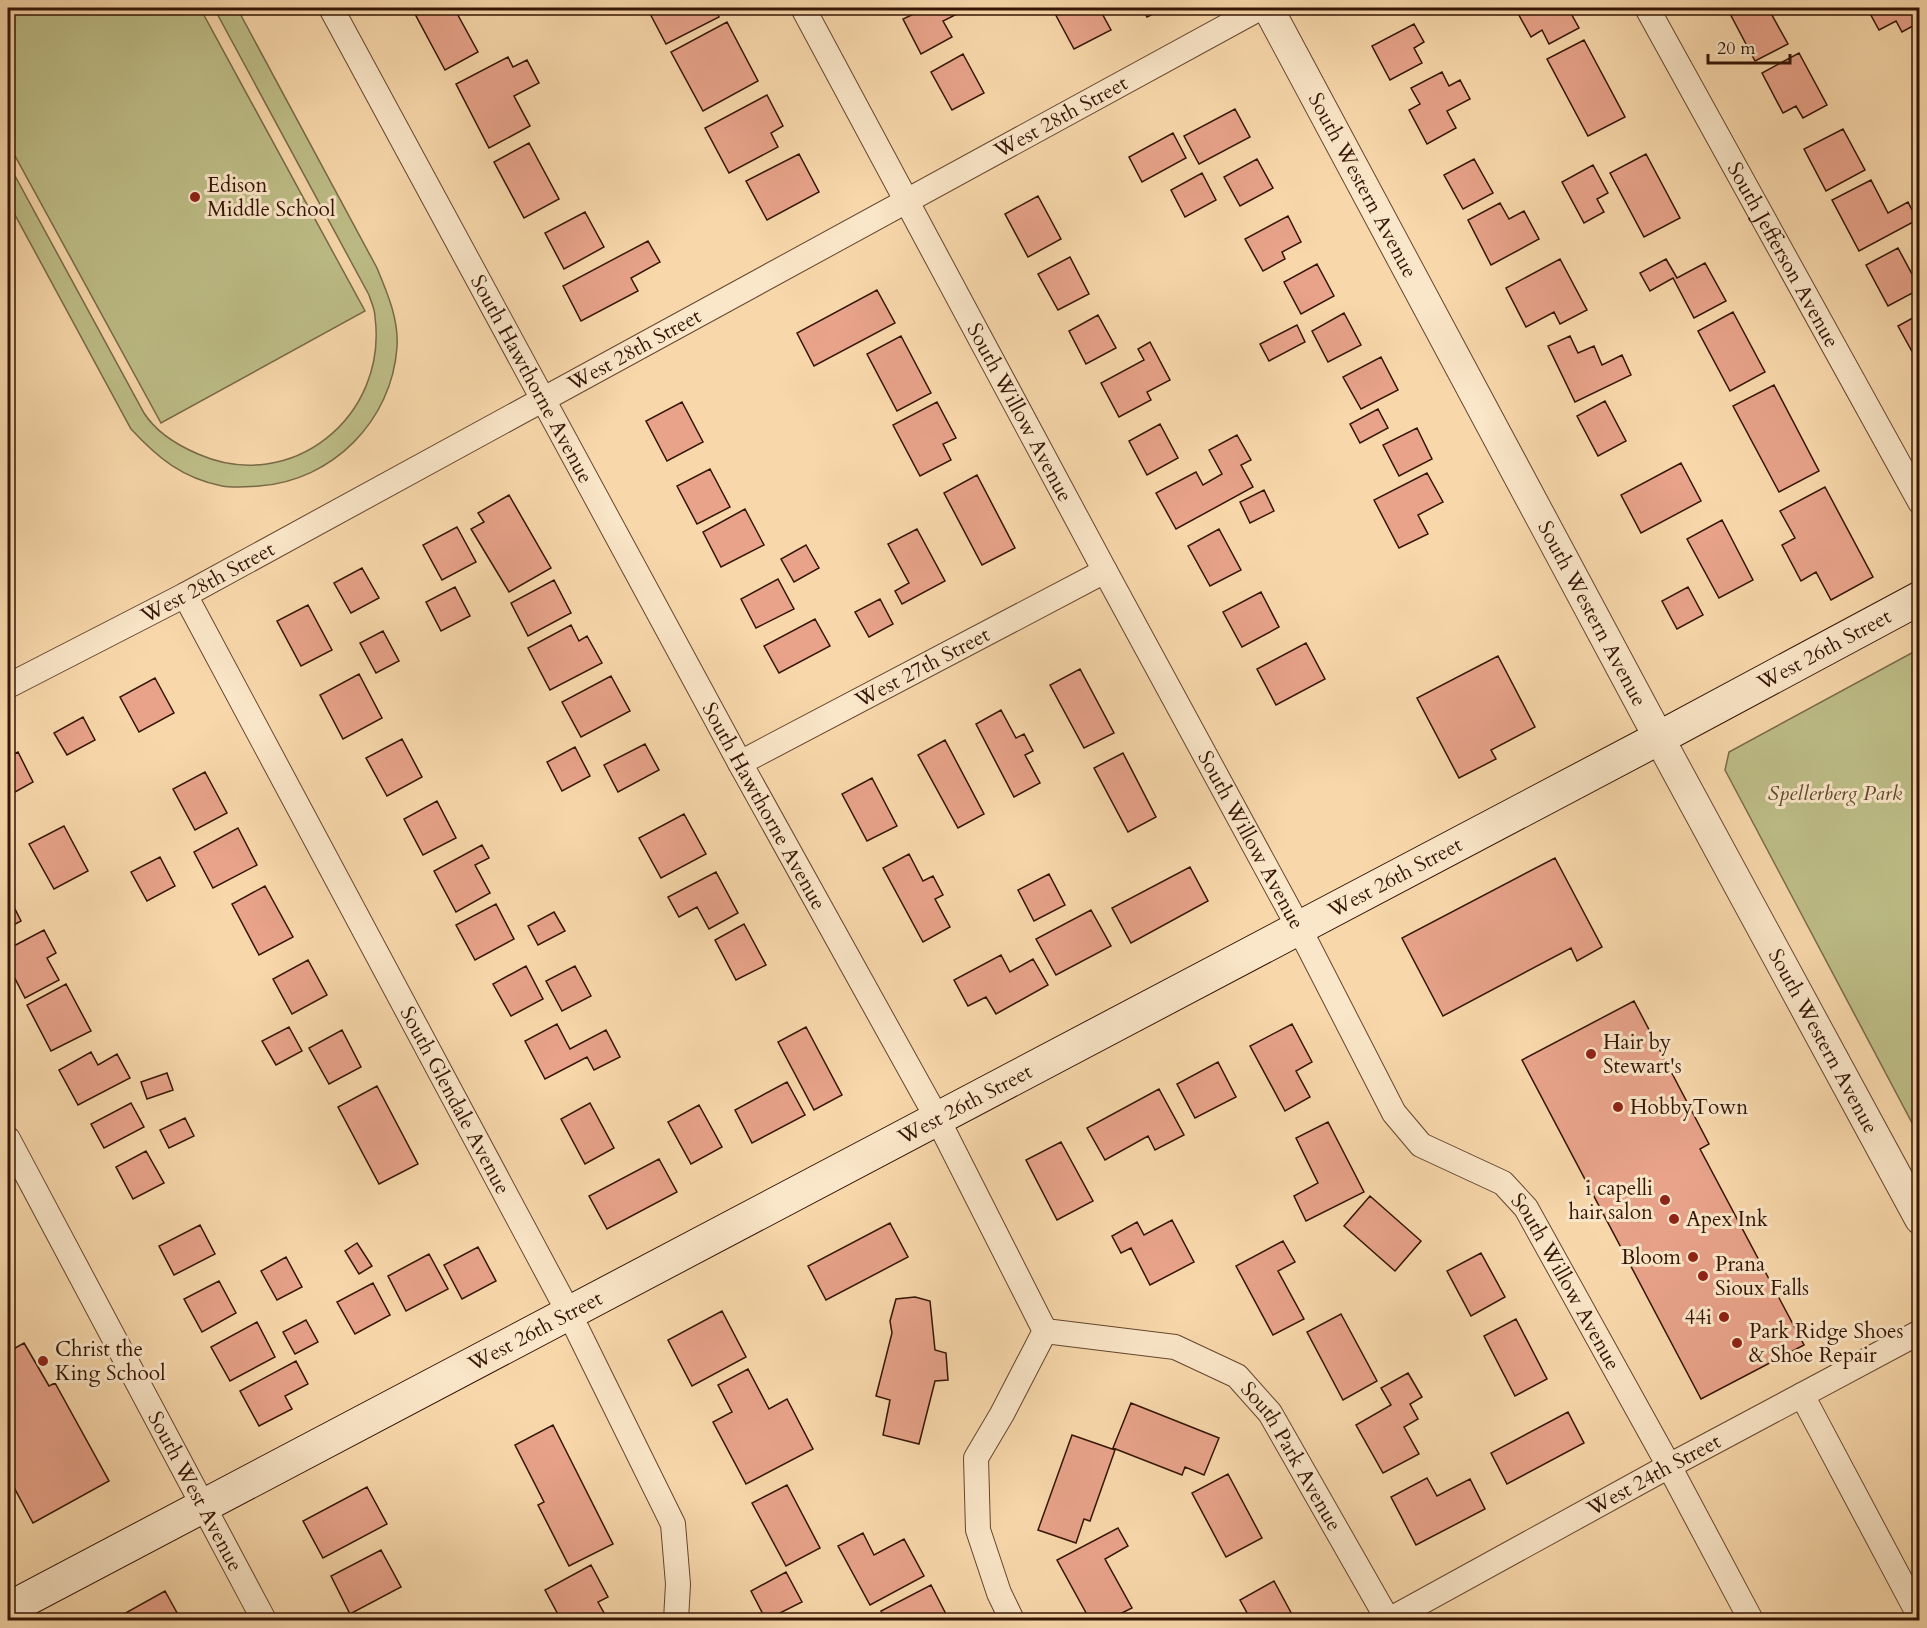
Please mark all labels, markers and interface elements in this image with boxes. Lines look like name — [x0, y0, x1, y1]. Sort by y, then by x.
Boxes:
scale bar — [1708, 27, 1790, 65]
text: 20 m — [1717, 36, 1756, 61]
street label: West 28th Street — [988, 68, 1133, 165]
street label: South Western Avenue — [1301, 87, 1424, 283]
street label: South Jefferson Avenue — [1720, 157, 1846, 353]
place label: Edison Middle School — [207, 171, 335, 224]
marker: Edison Middle School — [188, 190, 202, 204]
street label: South Hawthorne Avenue — [464, 270, 600, 488]
street label: West 28th Street — [562, 301, 707, 398]
street label: South Willow Avenue — [960, 318, 1080, 507]
street label: South Western Avenue — [1531, 516, 1654, 712]
street label: West 28th Street — [135, 534, 280, 630]
street label: West 26th Street — [1751, 602, 1896, 698]
street label: West 27th Street — [849, 620, 995, 715]
street label: South Hawthorne Avenue — [695, 697, 833, 915]
street label: South Willow Avenue — [1191, 746, 1311, 934]
park label: Spellerberg Park — [1768, 779, 1903, 808]
street label: West 26th Street — [1322, 830, 1467, 925]
street label: South Western Avenue — [1761, 943, 1885, 1139]
street label: South Glendale Avenue — [393, 1001, 517, 1200]
place label: Hair by Stewart's — [1603, 1028, 1682, 1081]
marker: Hair by Stewart's — [1584, 1047, 1598, 1061]
street label: West 26th Street — [892, 1057, 1038, 1152]
place label: HobbyTown — [1630, 1093, 1748, 1122]
marker: HobbyTown — [1611, 1100, 1625, 1114]
place label: i capelli hair salon — [1568, 1174, 1653, 1227]
street label: South Willow Avenue — [1505, 1186, 1627, 1375]
marker: i capelli hair salon — [1658, 1193, 1672, 1207]
place label: Apex Ink — [1686, 1205, 1769, 1234]
marker: Apex Ink — [1667, 1212, 1681, 1226]
place label: Bloom — [1621, 1243, 1681, 1272]
marker: Bloom — [1686, 1250, 1700, 1264]
place label: Prana Sioux Falls — [1715, 1250, 1809, 1303]
marker: Prana Sioux Falls — [1696, 1269, 1710, 1283]
street label: West 26th Street — [462, 1283, 608, 1379]
place label: 44i — [1685, 1303, 1712, 1332]
marker: 44i — [1717, 1310, 1731, 1324]
place label: Park Ridge Shoes & Shoe Repair — [1749, 1317, 1904, 1370]
place label: Christ the King School — [55, 1335, 166, 1388]
marker: Park Ridge Shoes & Shoe Repair — [1730, 1336, 1744, 1350]
marker: Christ the King School — [36, 1354, 50, 1368]
street label: South Park Avenue — [1234, 1375, 1349, 1536]
street label: South West Avenue — [141, 1406, 250, 1576]
street label: West 24th Street — [1581, 1426, 1726, 1523]

